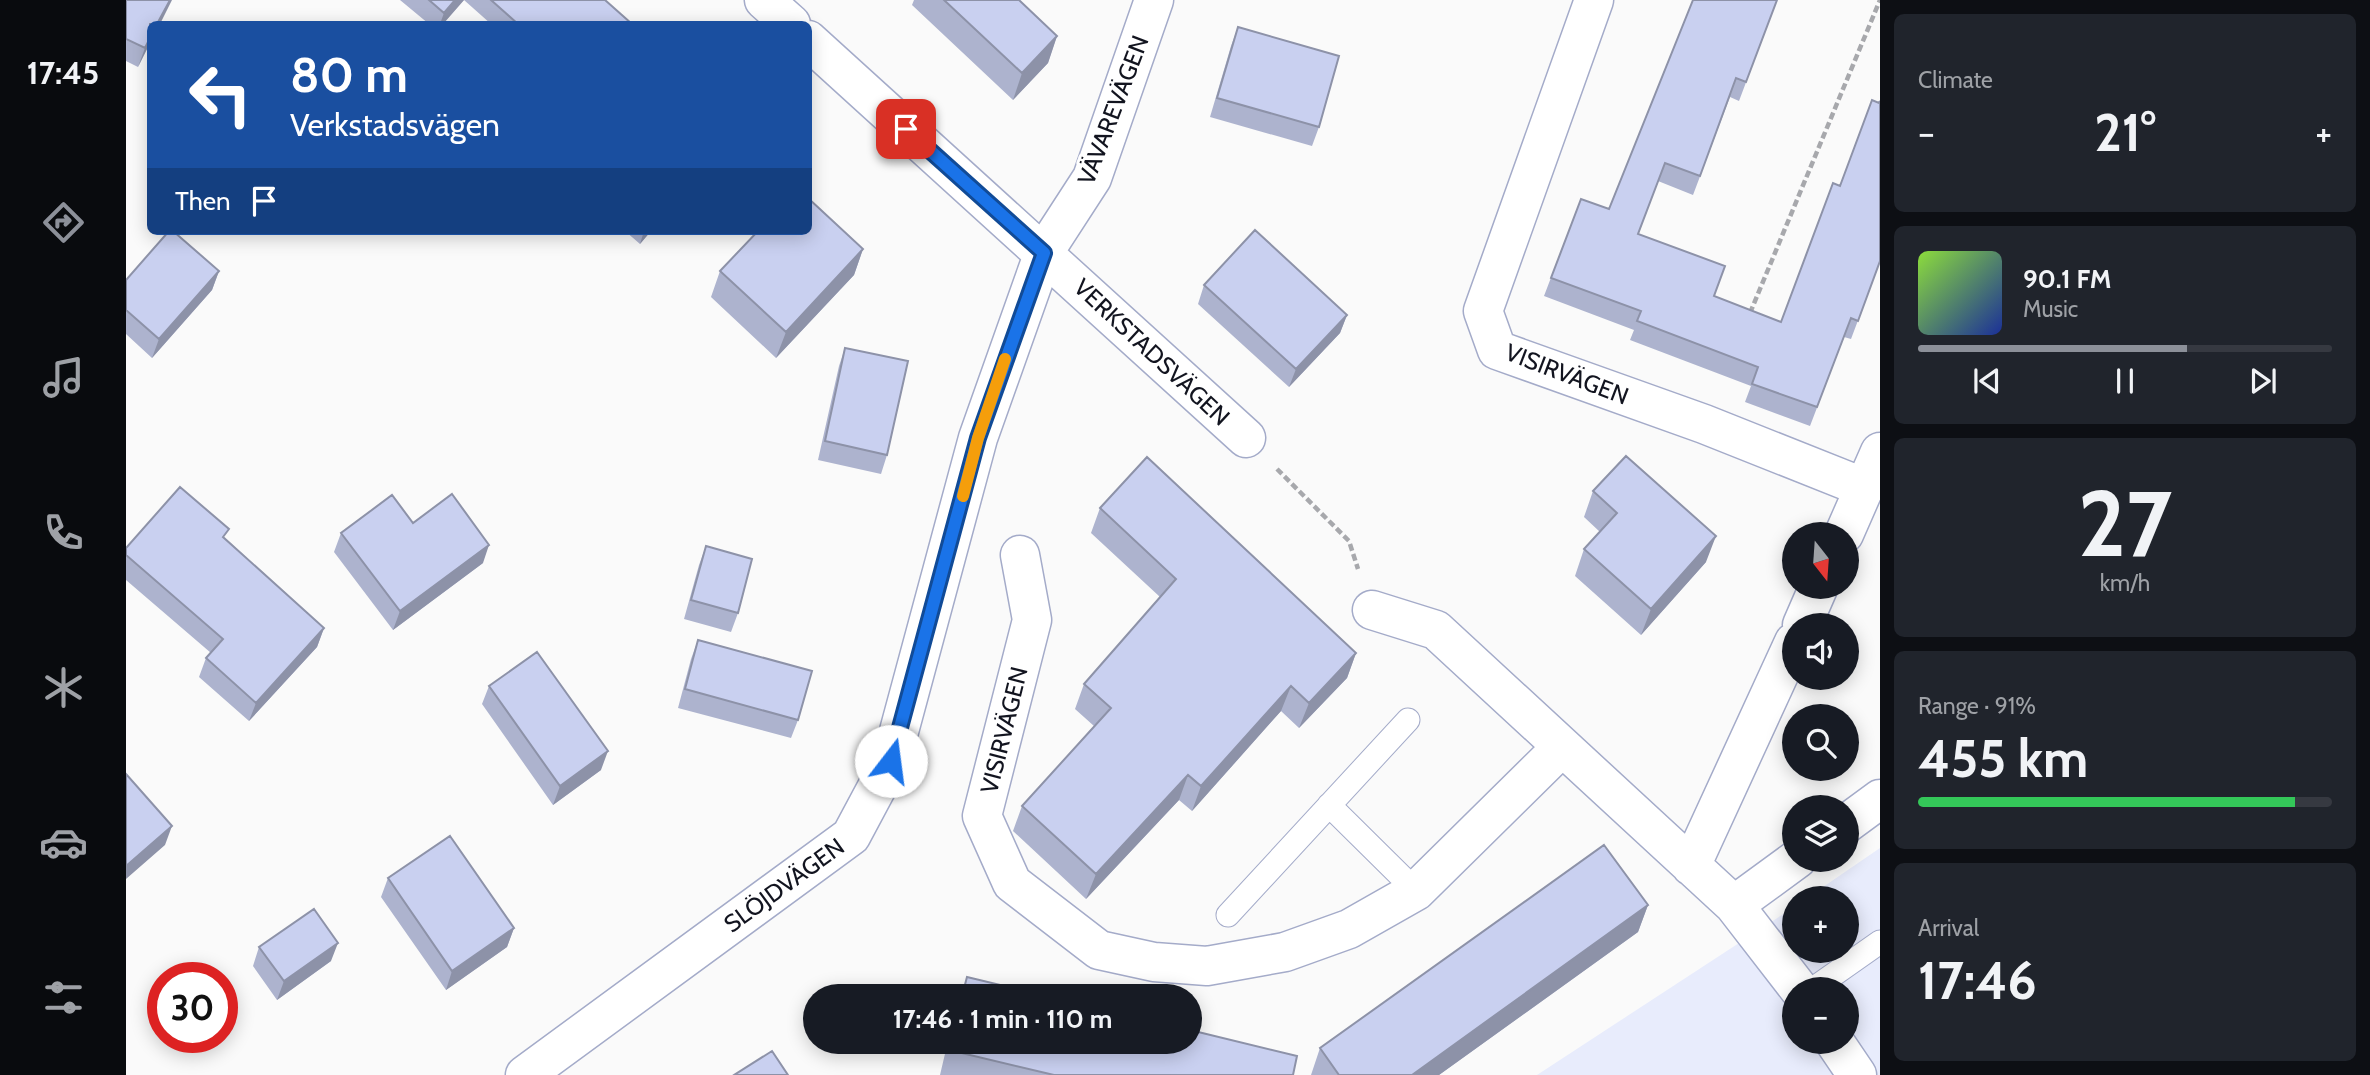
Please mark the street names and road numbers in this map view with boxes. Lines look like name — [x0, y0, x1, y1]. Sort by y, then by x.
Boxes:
street label: VÄVAREVÄGEN — [1071, 31, 1155, 189]
street label: VERKSTADSVÄGEN — [1068, 273, 1236, 431]
street label: VISIRVÄGEN — [1501, 337, 1633, 411]
street label: VISIRVÄGEN — [974, 664, 1034, 796]
street label: SLÖJDVÄGEN — [718, 832, 850, 938]

